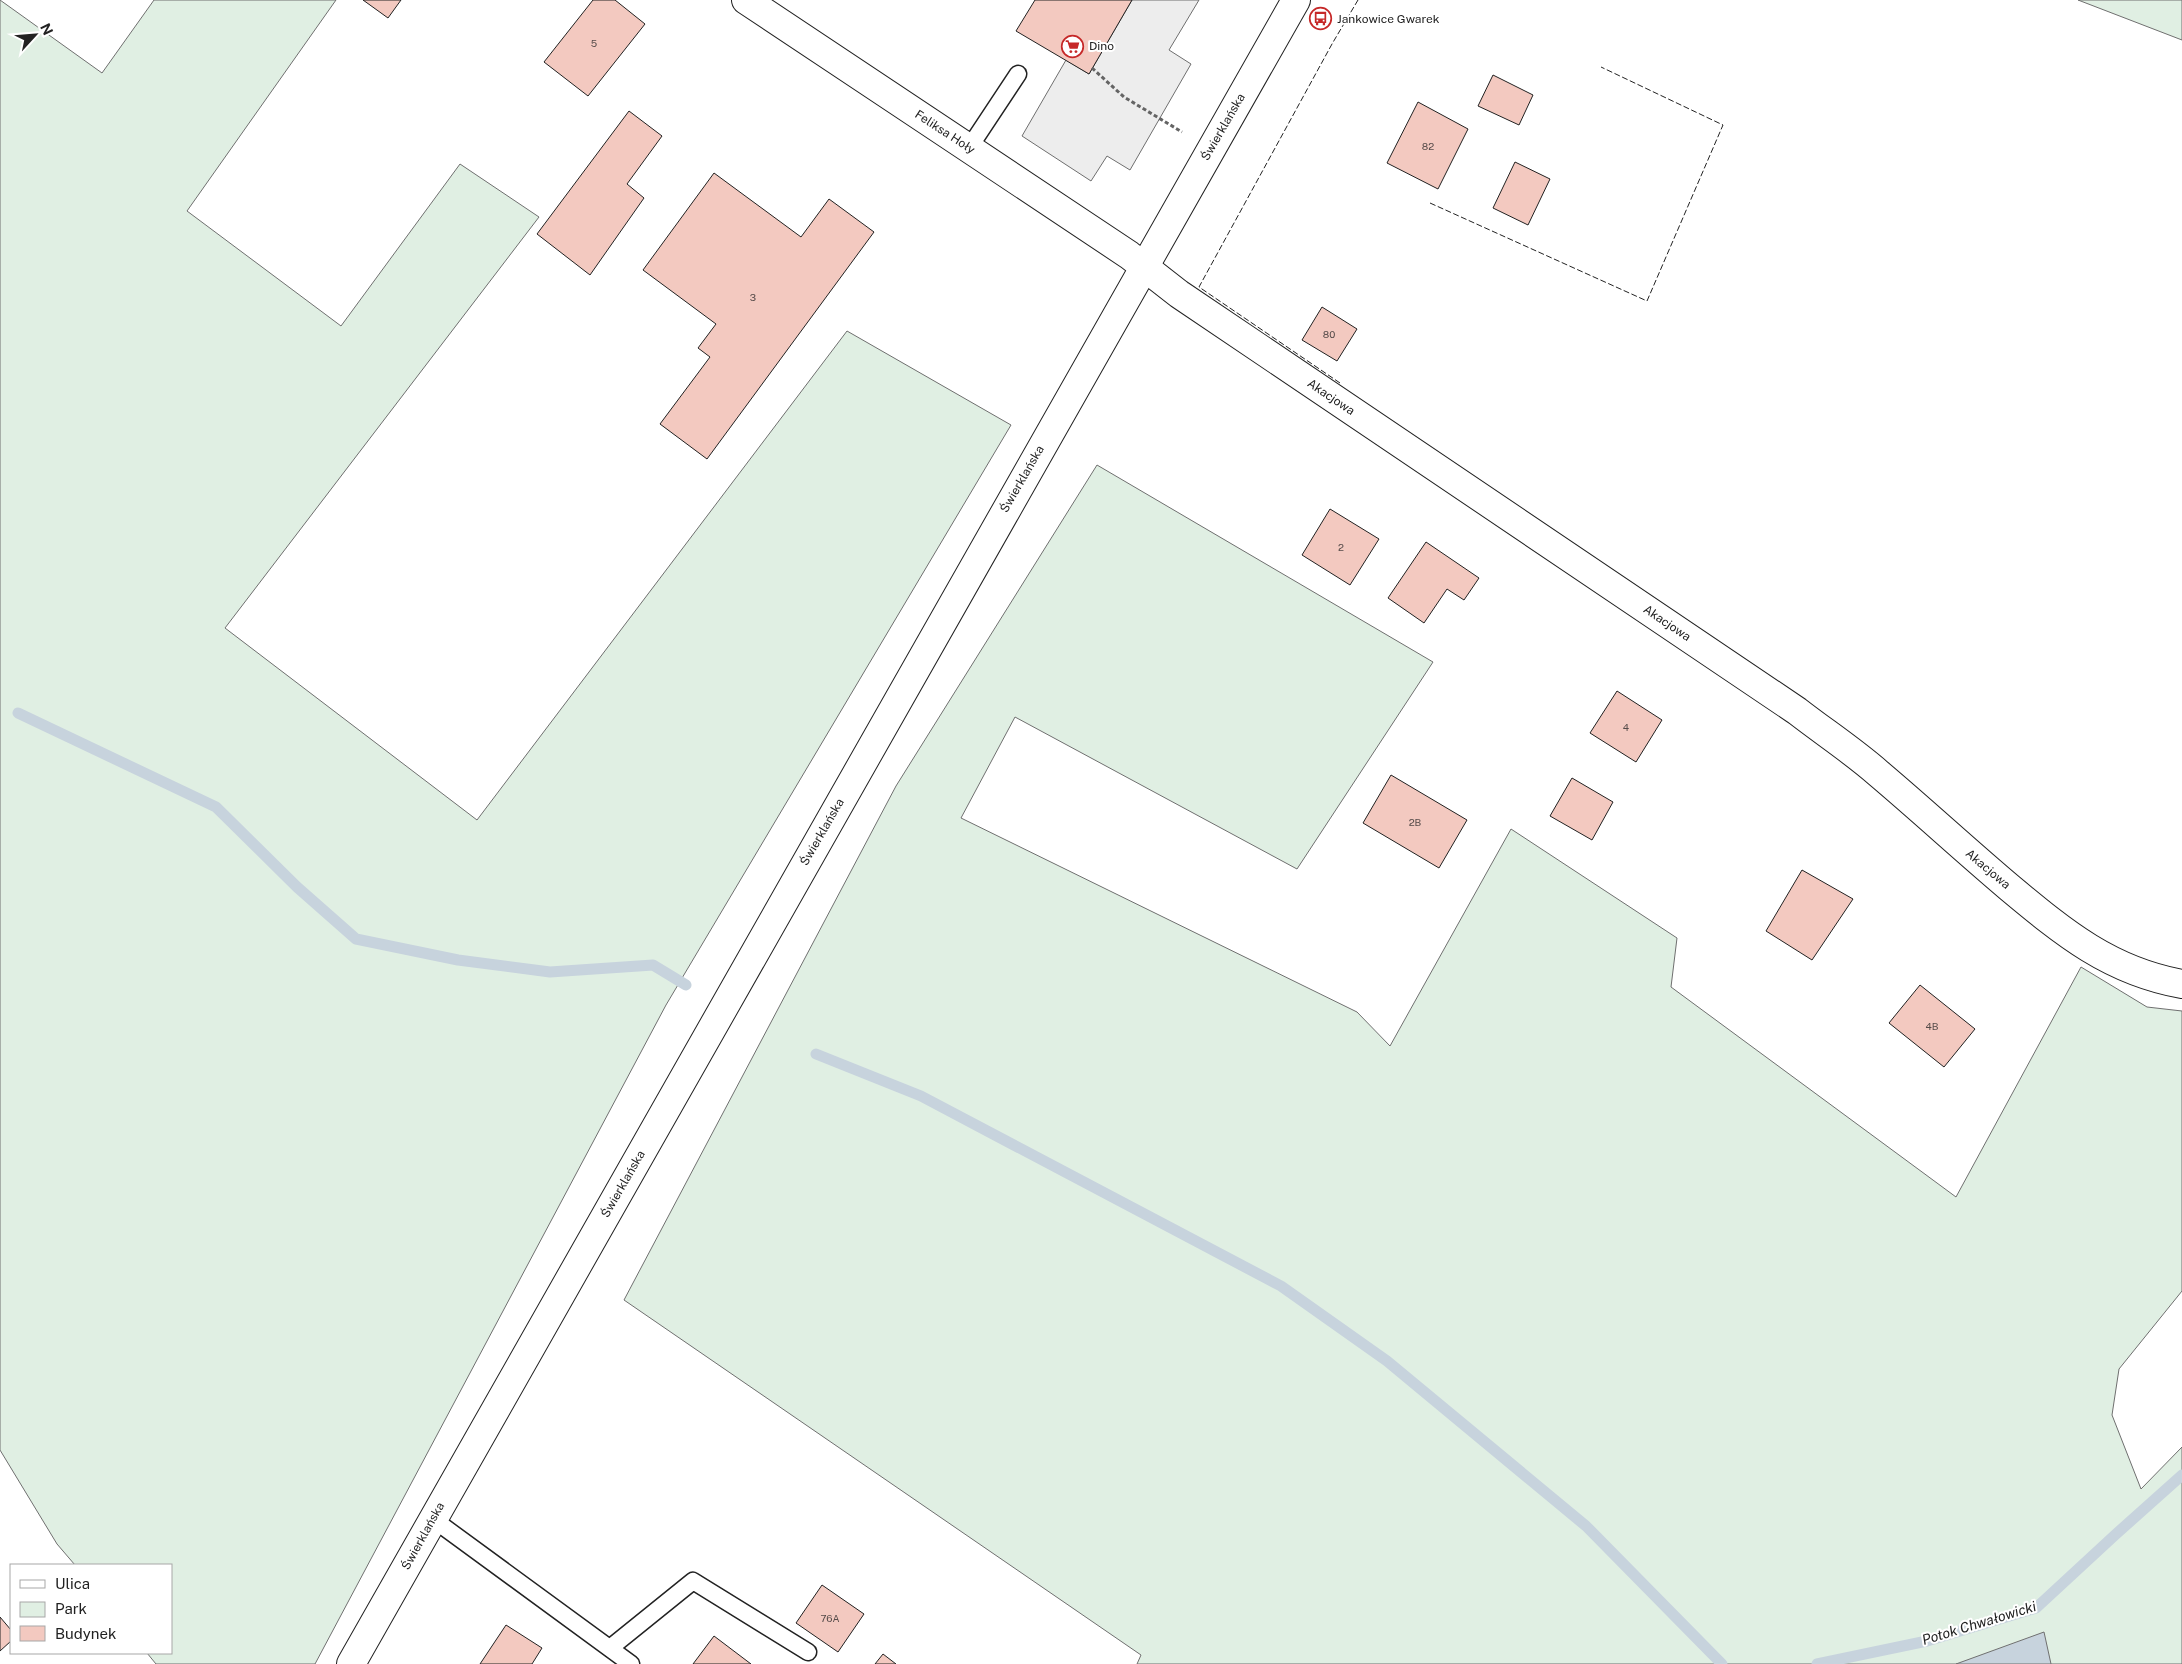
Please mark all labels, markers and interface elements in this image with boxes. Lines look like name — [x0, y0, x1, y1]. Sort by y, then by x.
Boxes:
bus stop icon: Jankowice Gwarek — [1309, 7, 1333, 31]
north arrow — [10, 10, 60, 60]
place label: Jankowice Gwarek — [1337, 12, 1440, 26]
text: N — [37, 21, 56, 38]
supermarket icon: Dino — [1061, 34, 1085, 58]
house number: 5 — [591, 37, 597, 49]
place label: Dino — [1089, 39, 1114, 53]
street label: Świerklańska — [1198, 91, 1248, 163]
street label: Feliksa Hoły — [912, 107, 978, 157]
house number: 82 — [1422, 140, 1434, 152]
house number: 3 — [750, 291, 756, 303]
house number: 80 — [1323, 328, 1335, 340]
street label: Akacjowa — [1305, 376, 1357, 418]
street label: Świerklańska — [997, 443, 1047, 515]
house number: 2 — [1338, 541, 1344, 553]
street label: Akacjowa — [1641, 602, 1693, 644]
house number: 4 — [1623, 721, 1629, 733]
street label: Świerklańska — [797, 796, 847, 868]
house number: 2B — [1409, 816, 1422, 828]
street label: Akacjowa — [1963, 846, 2013, 892]
house number: 4B — [1926, 1020, 1939, 1032]
street label: Świerklańska — [598, 1148, 648, 1220]
street label: Świerklańska — [399, 1500, 447, 1572]
legend — [10, 1564, 172, 1654]
text: Ulica — [55, 1575, 90, 1592]
water label: Potok Chwałowicki — [1920, 1598, 2039, 1648]
text: Park — [55, 1600, 87, 1617]
house number: 76A — [820, 1612, 840, 1624]
text: Budynek — [55, 1625, 116, 1642]

